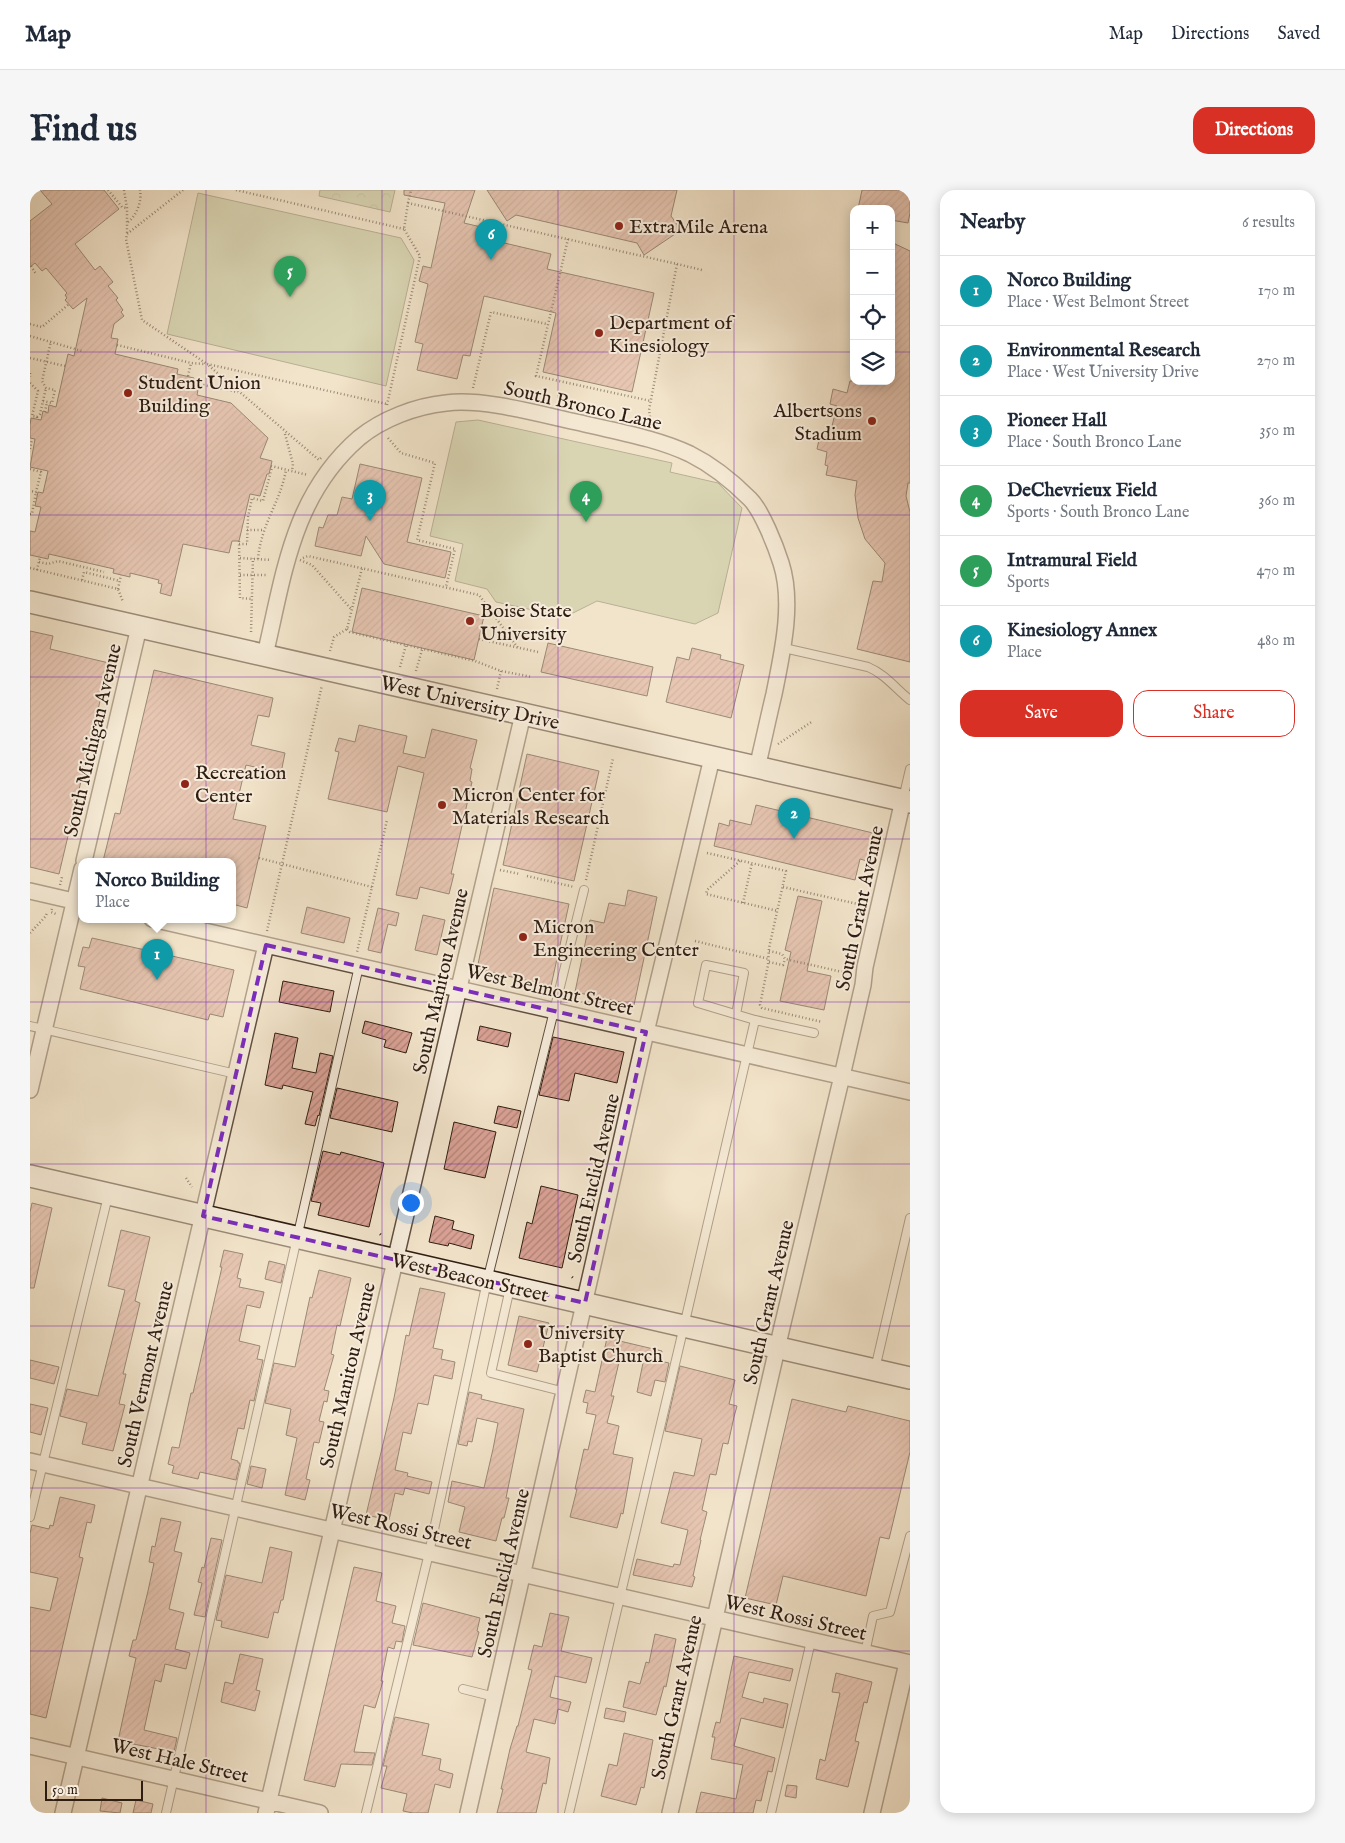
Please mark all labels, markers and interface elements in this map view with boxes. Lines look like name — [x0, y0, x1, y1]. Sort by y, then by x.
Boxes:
text: Map — [25, 19, 71, 50]
text: Map — [1109, 23, 1143, 46]
text: Directions — [1171, 23, 1249, 46]
text: Saved — [1277, 23, 1320, 46]
button: Directions — [1193, 107, 1315, 154]
text: Find us — [30, 108, 137, 153]
map controls — [850, 205, 895, 385]
button: + — [850, 205, 895, 250]
text: Nearby — [960, 209, 1025, 236]
text: 6 results — [1242, 213, 1295, 233]
place label: ExtraMile Arena — [629, 215, 768, 240]
pin: 6 — [475, 219, 507, 260]
marker: ExtraMile Arena — [613, 220, 625, 232]
button: − — [850, 250, 895, 295]
pin: 5 — [274, 256, 306, 297]
text: Norco Building — [1007, 269, 1131, 293]
text: 1 — [973, 281, 979, 301]
text: 170 m — [1258, 281, 1295, 301]
text: Place · West Belmont Street — [1007, 293, 1189, 313]
button: locate — [850, 295, 895, 340]
place label: Department of Kinesiology — [609, 311, 736, 359]
marker: Department of Kinesiology — [593, 327, 605, 339]
text: Environmental Research — [1007, 339, 1200, 363]
button: layers — [850, 340, 895, 385]
text: 2 — [972, 351, 980, 371]
text: 270 m — [1256, 351, 1295, 371]
text: Place · West University Drive — [1007, 363, 1199, 383]
place label: Student Union Building — [138, 371, 261, 419]
street label: South Bronco Lane — [501, 376, 664, 437]
marker: Student Union Building — [122, 387, 134, 399]
place label: Albertsons Stadium — [772, 399, 862, 447]
text: Pioneer Hall — [1007, 409, 1107, 433]
marker: Albertsons Stadium — [866, 415, 878, 427]
text: 3 — [973, 421, 979, 441]
text: 350 m — [1260, 421, 1295, 441]
text: Place · South Bronco Lane — [1007, 433, 1182, 453]
text: DeChevrieux Field — [1007, 479, 1157, 503]
pin: 3 — [354, 480, 386, 521]
pin: 4 — [570, 481, 602, 522]
text: 4 — [972, 491, 980, 511]
text: 360 m — [1259, 491, 1295, 511]
text: Sports · South Bronco Lane — [1007, 503, 1189, 523]
text: Intramural Field — [1007, 549, 1137, 573]
text: 5 — [973, 561, 979, 581]
text: 470 m — [1256, 561, 1295, 581]
text: Sports — [1007, 573, 1049, 593]
place label: Boise State University — [480, 599, 572, 647]
marker: Boise State University — [464, 615, 476, 627]
text: Kinesiology Annex — [1007, 619, 1157, 643]
text: 6 — [973, 631, 979, 651]
text: 480 m — [1257, 631, 1295, 651]
street label: South Michigan Avenue — [59, 641, 128, 839]
text: Place — [1007, 643, 1042, 663]
street label: West University Drive — [378, 671, 562, 736]
button: Save — [960, 690, 1123, 737]
button: Share — [1133, 690, 1295, 737]
place label: Recreation Center — [195, 761, 287, 809]
marker: Recreation Center — [179, 778, 191, 790]
place label: Micron Center for Materials Research — [452, 783, 610, 831]
pin: 2 — [778, 798, 810, 839]
marker: Micron Center for Materials Research — [436, 799, 448, 811]
street label: South Grant Avenue — [831, 824, 890, 993]
popup — [78, 858, 236, 923]
text: Norco Building — [95, 869, 219, 893]
street label: South Manitou Avenue — [408, 886, 475, 1077]
text: Place — [95, 893, 130, 913]
place label: Micron Engineering Center — [533, 915, 699, 963]
marker: Micron Engineering Center — [517, 931, 529, 943]
pin: 1 — [141, 939, 173, 980]
street label: West Belmont Street — [464, 959, 636, 1022]
street label: South Euclid Avenue — [563, 1091, 626, 1265]
your location — [398, 1190, 424, 1216]
street label: South Grant Avenue — [738, 1218, 801, 1387]
street label: West Beacon Street — [389, 1248, 551, 1309]
street label: South Vermont Avenue — [113, 1279, 180, 1470]
street label: South Manitou Avenue — [315, 1280, 382, 1471]
place label: University Baptist Church — [538, 1321, 663, 1369]
marker: University Baptist Church — [522, 1338, 534, 1350]
street label: South Euclid Avenue — [473, 1486, 536, 1660]
street label: West Rossi Street — [327, 1499, 474, 1556]
street label: West Rossi Street — [722, 1590, 869, 1647]
street label: South Grant Avenue — [646, 1613, 709, 1782]
street label: West Hale Street — [109, 1734, 251, 1789]
scale bar — [45, 1778, 142, 1801]
text: 50 m — [52, 1781, 78, 1799]

